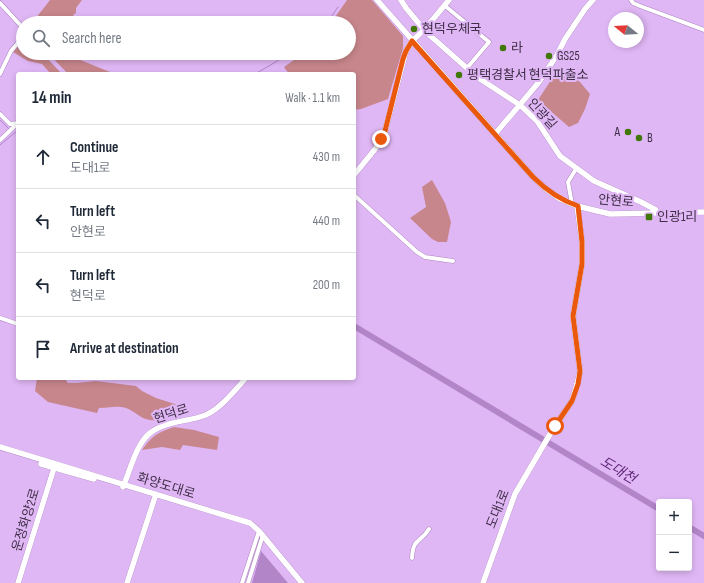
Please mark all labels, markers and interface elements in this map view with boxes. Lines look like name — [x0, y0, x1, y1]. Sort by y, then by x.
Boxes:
north arrow — [608, 12, 644, 48]
search box — [16, 16, 356, 60]
place label: 현덕우체국 — [422, 21, 482, 37]
marker: 현덕우체국 — [409, 24, 419, 34]
icon: search — [30, 27, 52, 49]
text: Search here — [62, 29, 122, 48]
place label: 라 — [511, 40, 523, 56]
marker: 라 — [498, 43, 508, 53]
place label: GS25 — [557, 48, 580, 64]
marker: GS25 — [544, 51, 554, 61]
place label: 평택경찰서 현덕파출소 — [467, 67, 589, 83]
marker: 평택경찰서 현덕파출소 — [454, 70, 464, 80]
text: 14 min — [32, 88, 72, 108]
text: Walk · 1.1 km — [285, 90, 340, 106]
street label: 인광길 — [524, 95, 560, 133]
place label: A — [613, 124, 620, 140]
marker: A — [623, 127, 633, 137]
route end — [372, 130, 390, 148]
place label: B — [647, 130, 653, 146]
marker: B — [634, 133, 644, 143]
text: Continue — [70, 138, 119, 157]
icon: ahead — [32, 146, 54, 168]
text: 430 m — [313, 149, 340, 165]
text: 도대1로 — [70, 160, 110, 176]
street label: 안현로 — [597, 191, 635, 211]
text: Turn left — [70, 202, 115, 221]
place label: 인광1리 — [657, 209, 697, 225]
icon: left — [32, 210, 54, 232]
marker: 인광1리 — [644, 212, 654, 222]
text: 440 m — [313, 213, 340, 229]
text: 안현로 — [70, 224, 106, 240]
text: Turn left — [70, 266, 115, 285]
icon: left — [32, 274, 54, 296]
text: 200 m — [313, 277, 340, 293]
text: 현덕로 — [70, 288, 106, 304]
icon: arrive — [32, 338, 54, 360]
text: Arrive at destination — [70, 339, 179, 358]
street label: 현덕로 — [151, 401, 191, 427]
route start — [546, 417, 564, 435]
water label: 도대천 — [597, 453, 640, 488]
street label: 화양도대로 — [135, 470, 197, 502]
street label: 운정화양2로 — [9, 486, 43, 553]
street label: 도대1로 — [483, 487, 513, 531]
map controls — [656, 499, 692, 571]
button: + — [656, 499, 692, 535]
button: − — [656, 535, 692, 571]

